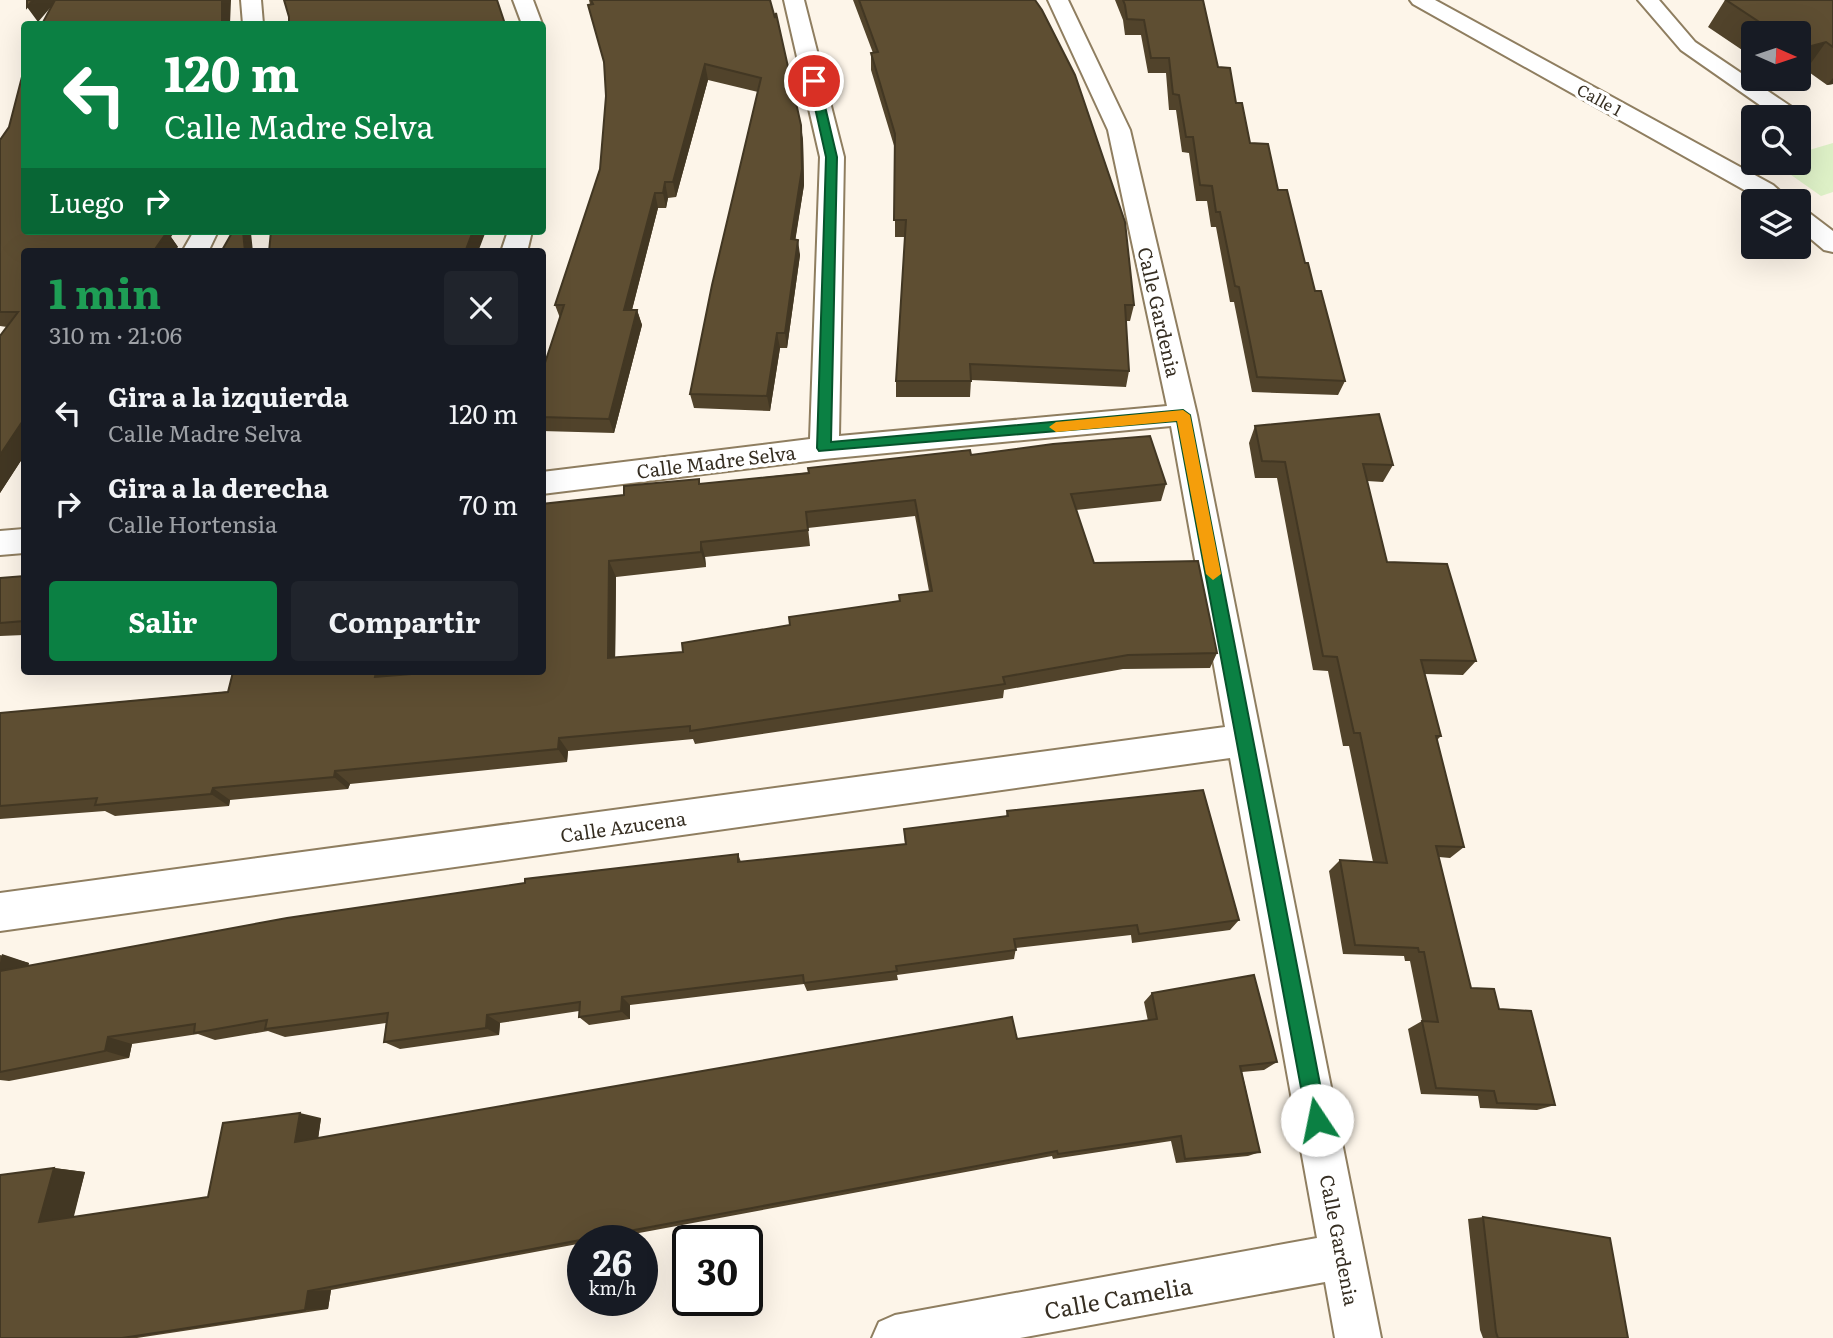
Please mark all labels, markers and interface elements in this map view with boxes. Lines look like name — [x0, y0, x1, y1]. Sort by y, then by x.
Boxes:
north arrow — [1741, 21, 1811, 91]
map controls — [1741, 21, 1811, 259]
text: 120 m — [164, 34, 299, 107]
icon: left — [49, 49, 140, 140]
pin — [784, 51, 844, 111]
icon: arrive — [795, 62, 833, 100]
street label: Calle 1 — [1573, 77, 1627, 121]
text: Calle Madre Selva — [164, 101, 434, 149]
button: search — [1741, 105, 1811, 175]
text: Luego — [49, 182, 124, 221]
icon: right — [138, 182, 176, 220]
button: layers — [1741, 189, 1811, 259]
street label: Calle Gardenia — [1131, 244, 1189, 381]
text: 1 min — [49, 260, 161, 322]
button: close — [444, 271, 518, 345]
text: 310 m · 21:06 — [49, 317, 182, 351]
text: Gira a la izquierda — [108, 376, 349, 415]
text: 120 m — [449, 393, 518, 432]
icon: left — [49, 394, 87, 432]
text: Calle Madre Selva — [108, 415, 302, 449]
street label: Calle Madre Selva — [635, 437, 798, 485]
text: Gira a la derecha — [108, 467, 328, 506]
text: 70 m — [459, 484, 518, 523]
icon: right — [49, 485, 87, 523]
text: Calle Hortensia — [108, 506, 278, 540]
button: Salir — [49, 581, 277, 661]
button: Compartir — [291, 581, 518, 661]
street label: Calle Azucena — [558, 803, 688, 849]
position arrow — [1280, 1083, 1354, 1157]
street label: Calle Gardenia — [1314, 1172, 1367, 1309]
speed limit sign: 30 — [672, 1225, 763, 1316]
text: 26 — [593, 1235, 632, 1287]
street label: Calle Camelia — [1041, 1267, 1195, 1327]
text: km/h — [589, 1274, 636, 1301]

